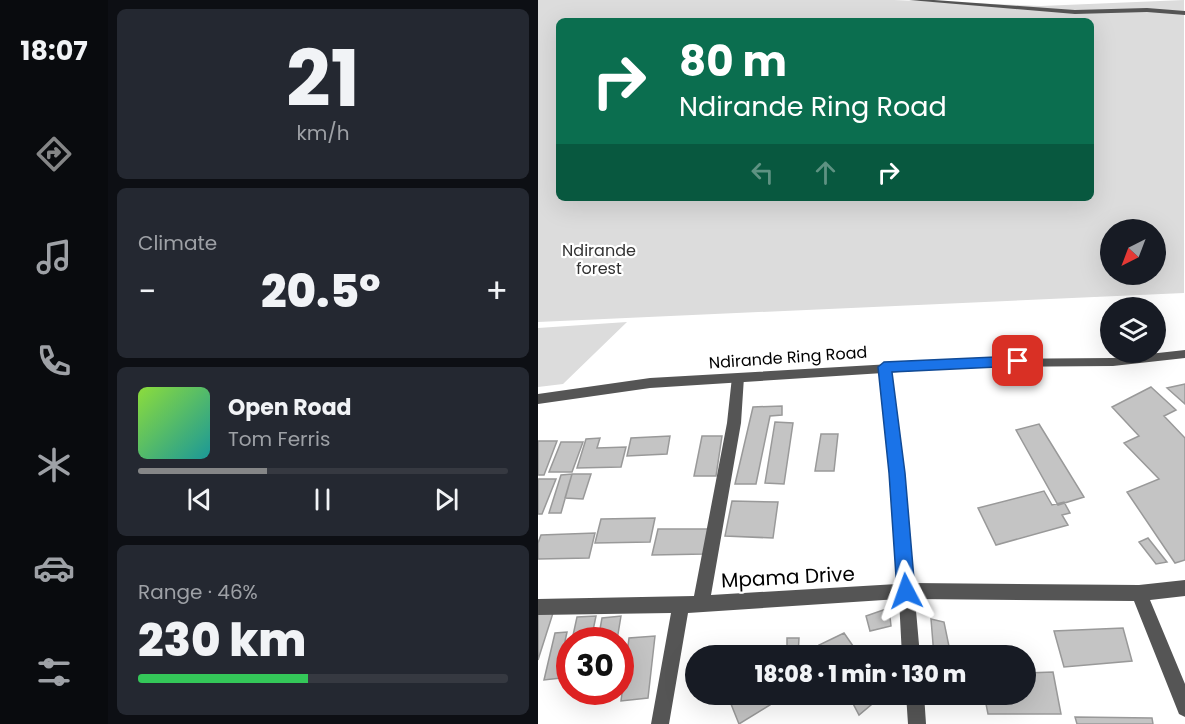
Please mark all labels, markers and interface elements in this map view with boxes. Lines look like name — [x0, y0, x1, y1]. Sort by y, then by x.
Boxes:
text: 21 — [286, 24, 360, 133]
text: 18:07 — [20, 32, 88, 69]
text: 80 m — [679, 32, 787, 91]
icon: right — [580, 42, 658, 120]
text: Ndirande Ring Road — [679, 88, 947, 125]
text: km/h — [296, 119, 350, 147]
icon: directions — [33, 133, 75, 175]
icon: left — [746, 156, 779, 189]
icon: ahead — [809, 156, 842, 189]
icon: right — [872, 156, 905, 189]
north arrow — [1100, 219, 1166, 285]
map controls — [1100, 219, 1166, 363]
text: Climate — [138, 229, 217, 257]
icon: music — [33, 236, 75, 278]
park label: Ndirande forest — [562, 239, 636, 280]
text: 20.5° — [261, 260, 381, 323]
text: − — [138, 268, 156, 315]
text: + — [485, 268, 508, 315]
button: layers — [1100, 297, 1166, 363]
pin — [992, 335, 1043, 386]
icon: phone — [33, 340, 75, 382]
street label: Ndirande Ring Road — [708, 340, 868, 375]
icon: arrive — [1001, 344, 1034, 377]
text: Open Road — [228, 392, 352, 423]
text: Tom Ferris — [228, 425, 330, 453]
icon: climate — [33, 444, 75, 486]
icon: previous — [183, 483, 216, 516]
icon: pause — [306, 483, 339, 516]
icon: next — [430, 483, 463, 516]
icon: car — [33, 547, 75, 589]
position arrow — [874, 559, 938, 623]
street label: Mpama Drive — [720, 560, 856, 594]
text: Range · 46% — [138, 578, 258, 606]
text: 230 km — [138, 609, 306, 672]
speed limit sign: 30 — [556, 627, 634, 705]
icon: filters — [33, 651, 75, 693]
text: 18:08 · 1 min · 130 m — [755, 659, 966, 690]

